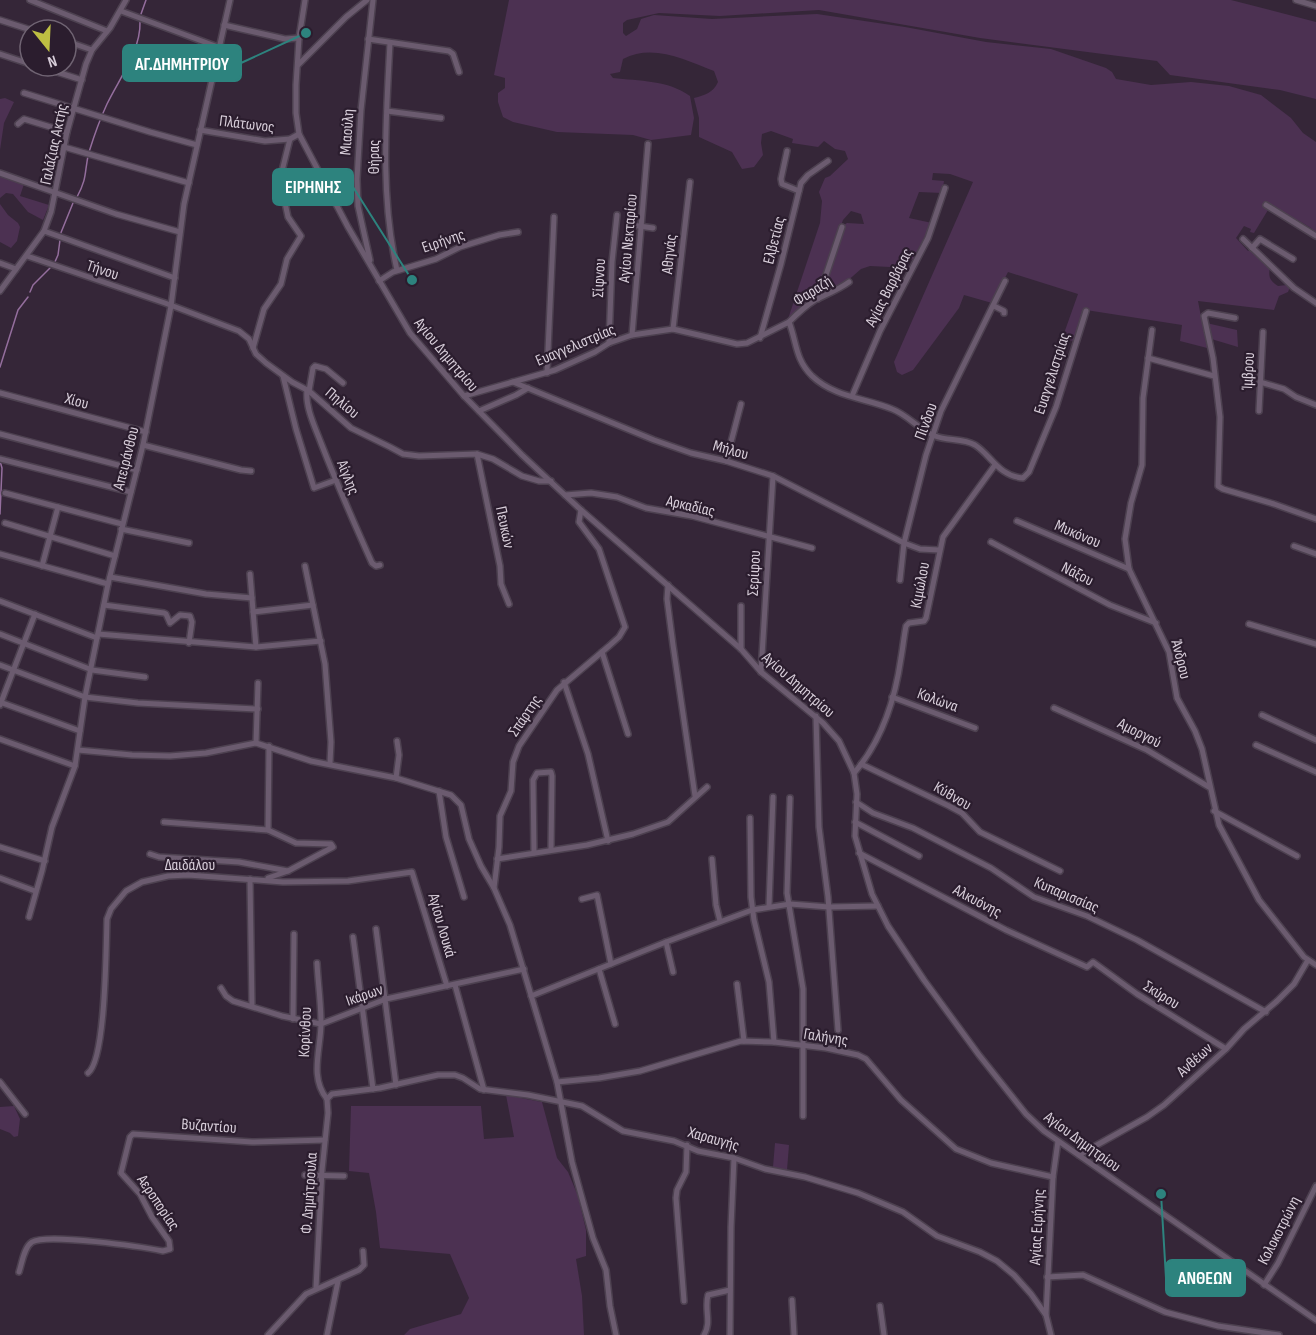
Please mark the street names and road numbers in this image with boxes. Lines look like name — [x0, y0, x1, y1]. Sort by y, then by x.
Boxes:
street label: Γαλάζιας Ακτής — [37, 102, 72, 187]
street label: Μιαούλη — [336, 108, 359, 156]
street label: Πλάτωνος — [218, 112, 276, 137]
street label: Θήρας — [365, 140, 384, 174]
street label: Αγίου Νεκταρίου — [615, 193, 642, 284]
street label: Ελβετίας — [759, 214, 790, 266]
street label: Ειρήνης — [420, 225, 467, 258]
street label: Αθηνάς — [658, 233, 681, 276]
street label: Αγίας Βαρβάρας — [861, 245, 917, 331]
street label: Τήνου — [84, 256, 121, 285]
street label: Σίφνου — [589, 258, 610, 298]
street label: Φαραζή — [790, 272, 836, 311]
street label: Αγίου Δημητρίου — [409, 314, 482, 396]
street label: Ευαγγελιστρίας — [533, 320, 618, 371]
street label: Ευαγγελιστρίας — [1030, 330, 1075, 417]
street label: Ίμβρου — [1238, 352, 1259, 392]
street label: Πηλίου — [321, 383, 363, 423]
street label: Χίου — [62, 389, 91, 414]
street label: Πίνδου — [911, 400, 942, 443]
street label: Απειράνθου — [109, 425, 143, 493]
street label: Μήλου — [711, 437, 751, 464]
street label: Αίγλης — [332, 457, 363, 498]
street label: Αρκαδίας — [664, 491, 717, 521]
street label: Πευκών — [491, 505, 518, 550]
street label: Μυκόνου — [1051, 516, 1103, 553]
street label: Σερίφου — [744, 550, 765, 596]
street label: Νάξου — [1058, 558, 1097, 590]
street label: Κιμώλου — [907, 561, 934, 610]
street label: Άνδρου — [1167, 638, 1195, 681]
street label: Αγίου Δημητρίου — [757, 648, 838, 722]
street label: Κολώνα — [914, 684, 961, 717]
street label: Σπάρτης — [504, 691, 546, 740]
street label: Αμοργού — [1113, 714, 1164, 752]
street label: Κύθνου — [930, 778, 975, 815]
street label: Δαιδάλου — [165, 856, 215, 875]
street label: Κυπαρισσίας — [1031, 873, 1102, 918]
street label: Αλκυόνης — [949, 880, 1005, 922]
street label: Αγίου Λουκά — [423, 890, 460, 960]
street label: Σκύρου — [1140, 977, 1183, 1014]
street label: Ικάρων — [343, 980, 386, 1011]
street label: Κορίνθου — [295, 1006, 316, 1058]
street label: Γαλήνης — [802, 1025, 849, 1050]
street label: Ανθέων — [1172, 1039, 1217, 1082]
street label: Αγίου Δημητρίου — [1039, 1107, 1124, 1176]
street label: Βυζαντίου — [181, 1115, 237, 1138]
street label: Χαραυγής — [685, 1123, 742, 1156]
street label: Φ. Δημήτρουλα — [297, 1151, 322, 1234]
street label: Αεροπορίας — [132, 1171, 183, 1234]
street label: Αγίας Ειρήνης — [1026, 1189, 1049, 1267]
street label: Κολοκοτρώνη — [1254, 1193, 1305, 1268]

